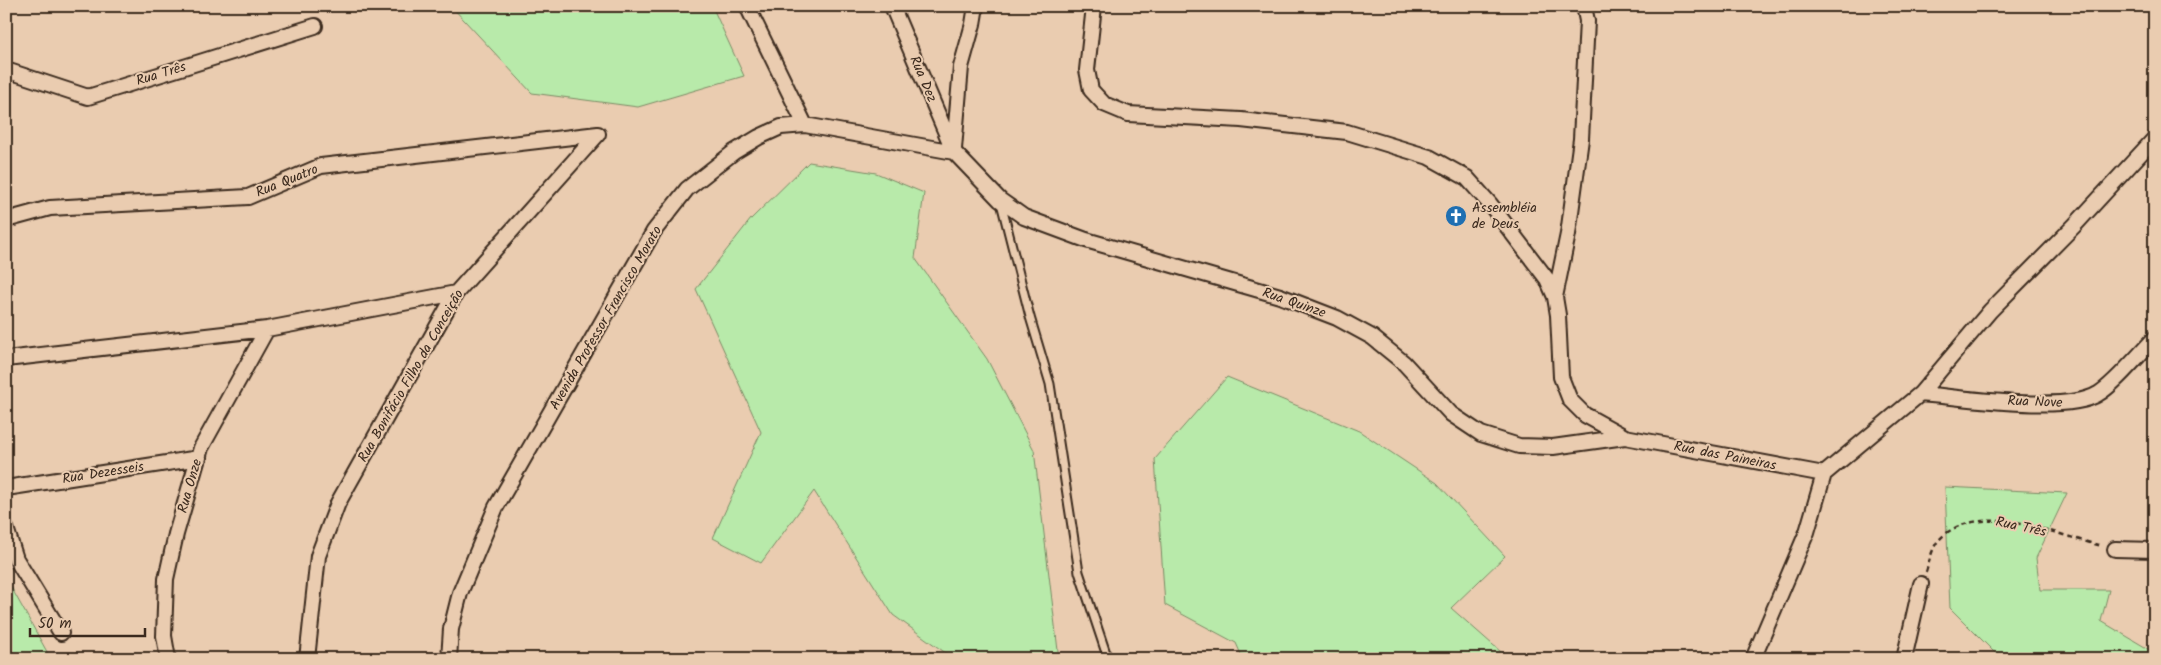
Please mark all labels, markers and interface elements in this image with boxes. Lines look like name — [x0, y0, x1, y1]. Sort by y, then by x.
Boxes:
street label: Rua Dez — [903, 52, 943, 106]
street label: Rua Três — [133, 56, 189, 92]
street label: Rua Quatro — [252, 158, 322, 204]
place label: Assembléia de Deus — [1472, 197, 1537, 235]
church icon: Assembléia de Deus — [1444, 204, 1468, 228]
street label: Avenida Professor Francisco Morato — [544, 222, 668, 414]
street label: Rua Quinze — [1259, 282, 1329, 324]
street label: Rua Bonifácio Filho da Conceição — [352, 285, 470, 467]
street label: Rua Nove — [2007, 390, 2064, 414]
street label: Rua das Paineiras — [1672, 435, 1778, 477]
street label: Rua Dezesseis — [61, 456, 145, 490]
street label: Rua Onze — [172, 456, 208, 516]
street label: Rua Três — [1994, 511, 2048, 543]
scale bar — [30, 605, 145, 637]
text: 50 m — [38, 612, 72, 636]

